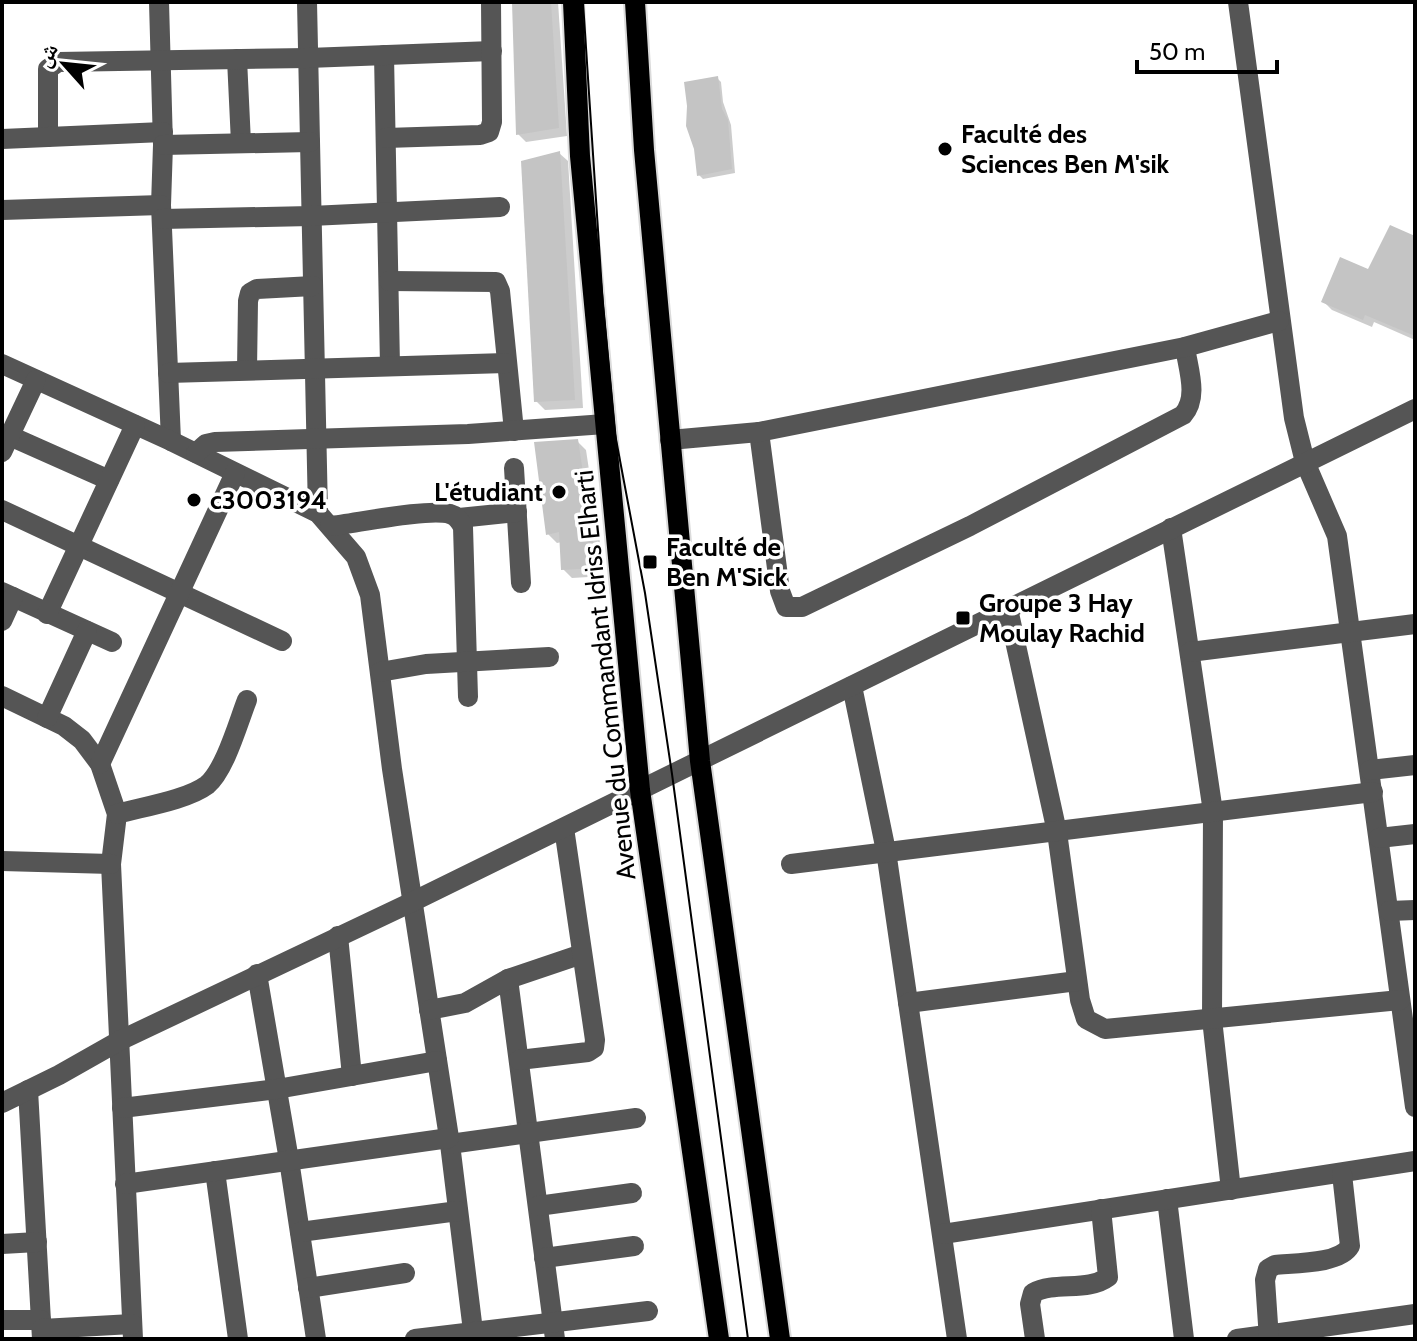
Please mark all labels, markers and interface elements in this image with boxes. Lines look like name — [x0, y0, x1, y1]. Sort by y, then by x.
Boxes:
north arrow — [24, 24, 104, 104]
scale bar — [1137, 24, 1277, 74]
text: 50 m — [1149, 37, 1205, 66]
text: ش — [29, 39, 64, 72]
place label: Faculté des Sciences Ben M'sik — [961, 118, 1170, 180]
marker: Faculté des Sciences Ben M'sik — [936, 140, 954, 158]
street label: Avenue du Commandant Idriss Elharti — [568, 468, 642, 882]
place label: L'étudiant — [434, 476, 543, 508]
marker: L'étudiant — [550, 483, 568, 501]
place label: c3003194 — [210, 484, 327, 516]
marker: c3003194 — [185, 491, 203, 509]
place label: Faculté de Ben M'Sick — [666, 531, 788, 593]
marker: Faculté de Ben M'Sick — [641, 553, 659, 571]
place label: Groupe 3 Hay Moulay Rachid — [979, 587, 1145, 649]
marker: Groupe 3 Hay Moulay Rachid — [954, 609, 972, 627]

